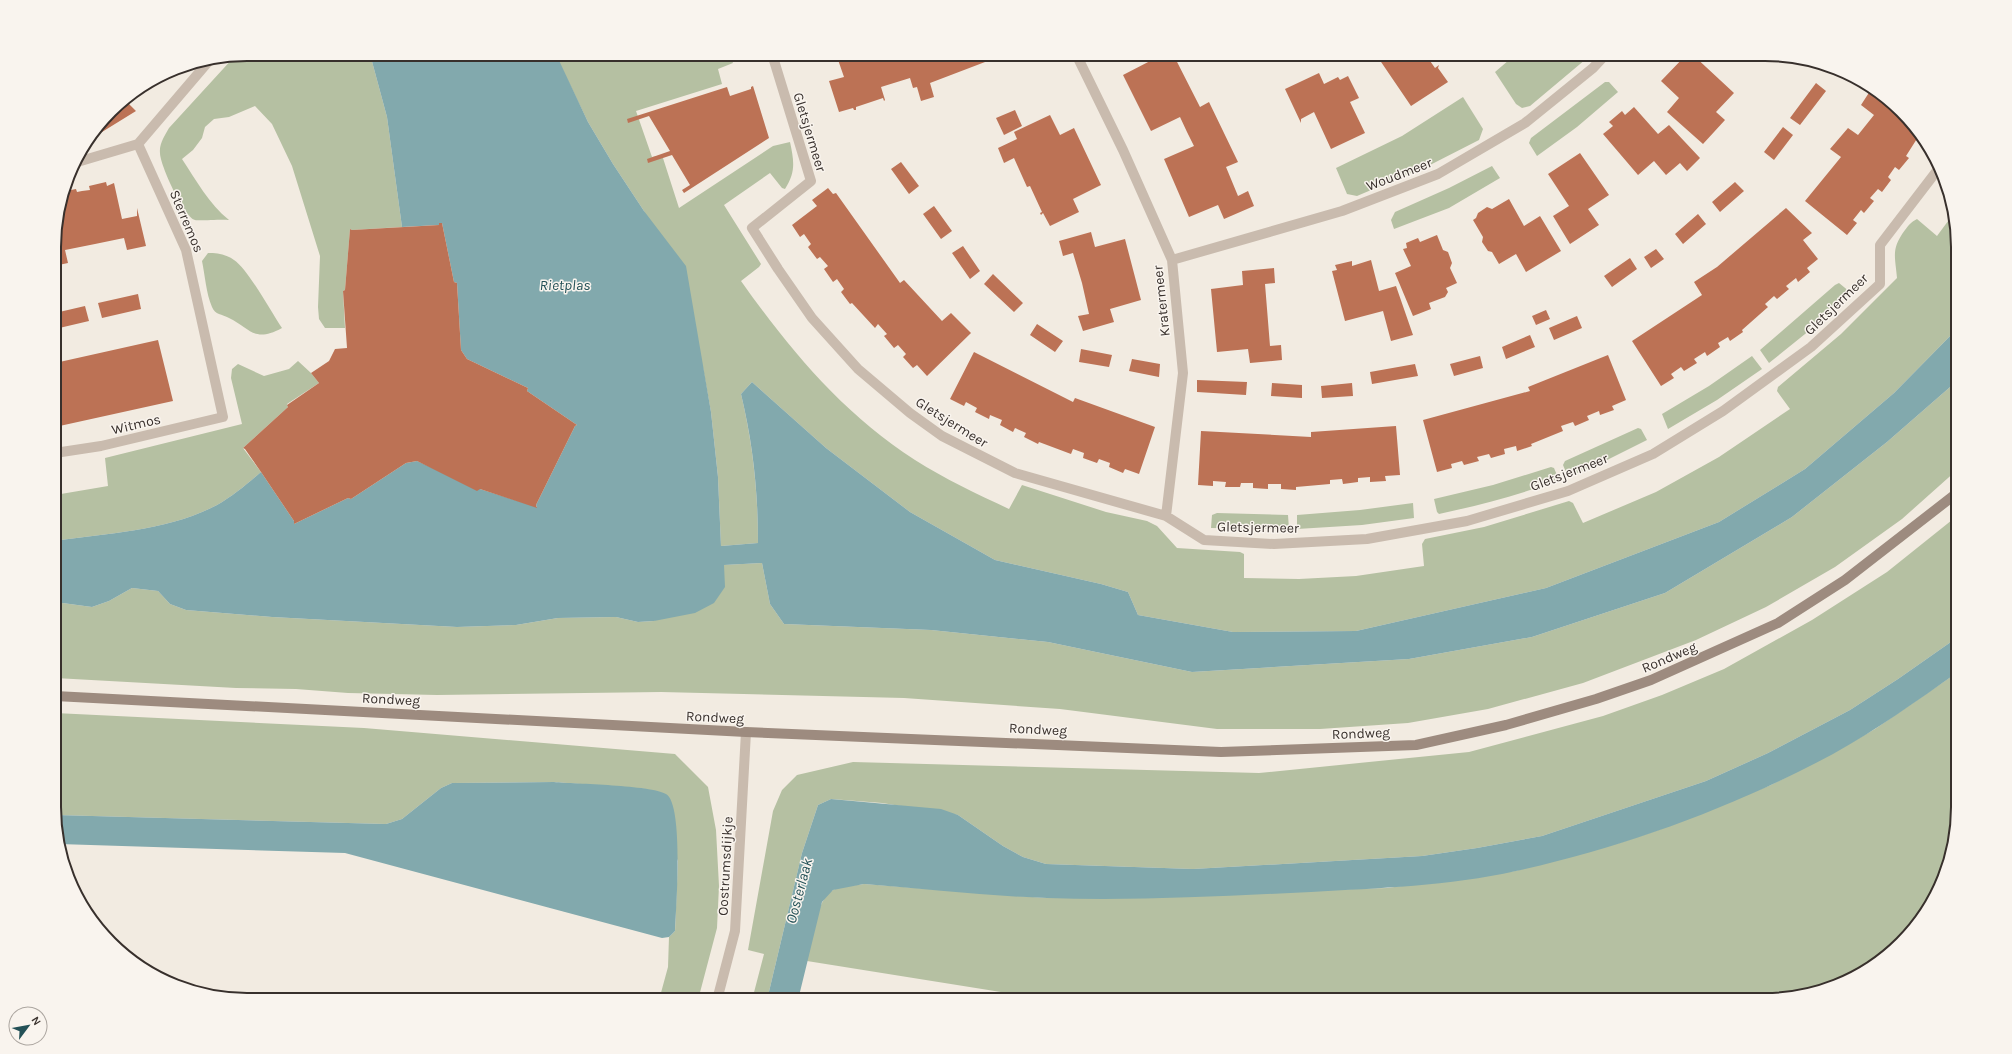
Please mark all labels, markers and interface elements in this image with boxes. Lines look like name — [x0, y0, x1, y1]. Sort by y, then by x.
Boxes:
street label: Gletsjermeer — [789, 90, 830, 175]
street label: Woudmeer — [1364, 154, 1435, 195]
street label: Sterremos — [166, 187, 207, 255]
street label: Kratermeer — [1149, 264, 1174, 337]
street label: Gletsjermeer — [1801, 269, 1872, 339]
water label: Rietplas — [540, 276, 590, 294]
street label: Gletsjermeer — [912, 394, 992, 452]
street label: Witmos — [110, 411, 162, 438]
street label: Gletsjermeer — [1528, 450, 1611, 495]
street label: Gletsjermeer — [1217, 518, 1300, 537]
street label: Rondweg — [1639, 638, 1699, 677]
street label: Rondweg — [361, 689, 421, 710]
street label: Rondweg — [685, 707, 745, 728]
street label: Rondweg — [1008, 719, 1068, 740]
street label: Rondweg — [1332, 724, 1390, 743]
street label: Oostrumsdijkje — [714, 816, 737, 916]
water label: Oosterlaak — [782, 856, 816, 926]
north arrow — [8, 1006, 48, 1046]
text: N — [28, 1014, 44, 1028]

